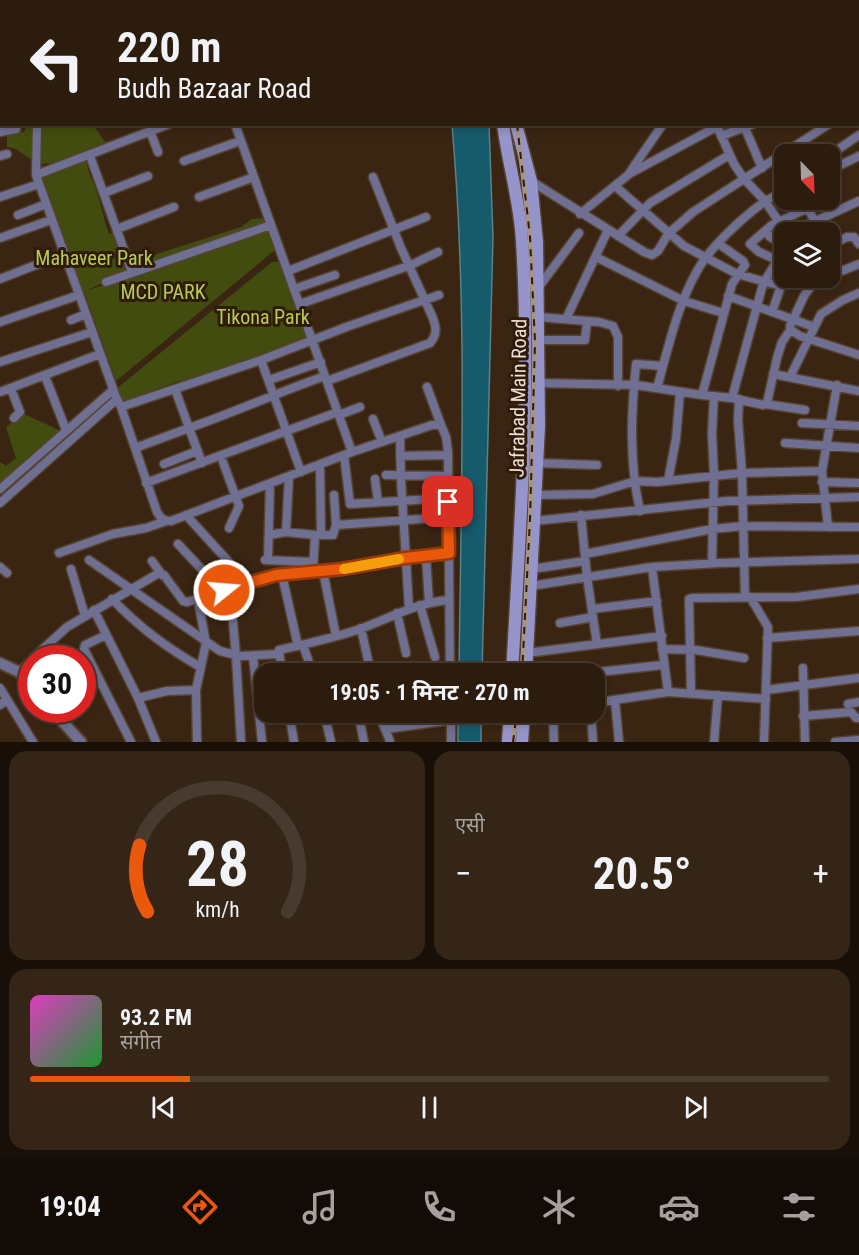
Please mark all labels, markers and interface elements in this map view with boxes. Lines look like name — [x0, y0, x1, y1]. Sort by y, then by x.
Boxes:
text: 220 m — [117, 23, 222, 72]
icon: left — [18, 24, 96, 102]
text: Budh Bazaar Road — [117, 73, 311, 105]
north arrow — [774, 144, 840, 210]
map controls — [774, 144, 840, 288]
button: layers — [774, 222, 840, 288]
park label: Mahaveer Park — [35, 246, 153, 270]
park label: MCD PARK — [120, 280, 206, 304]
park label: Tikona Park — [216, 305, 310, 329]
street label: Jafrabad Main Road — [505, 319, 531, 477]
pin — [422, 476, 473, 527]
icon: arrive — [431, 485, 464, 518]
position arrow — [192, 558, 256, 622]
speed limit sign: 30 — [18, 645, 96, 723]
text: 19:05 · 1 मिनट · 270 m — [329, 680, 530, 705]
text: एसी — [455, 813, 485, 837]
text: 28 — [185, 828, 249, 901]
text: 20.5° — [593, 847, 691, 900]
text: − — [455, 854, 472, 893]
text: + — [813, 854, 829, 893]
text: km/h — [195, 898, 239, 923]
text: 93.2 FM — [120, 1005, 192, 1030]
text: संगीत — [120, 1030, 161, 1054]
icon: previous — [147, 1091, 180, 1124]
icon: pause — [413, 1091, 446, 1124]
icon: next — [679, 1091, 712, 1124]
icon: directions — [179, 1186, 221, 1228]
icon: music — [299, 1186, 341, 1228]
icon: phone — [418, 1186, 460, 1228]
icon: climate — [538, 1186, 580, 1228]
icon: car — [658, 1186, 700, 1228]
icon: filters — [778, 1186, 820, 1228]
text: 19:04 — [39, 1191, 101, 1223]

